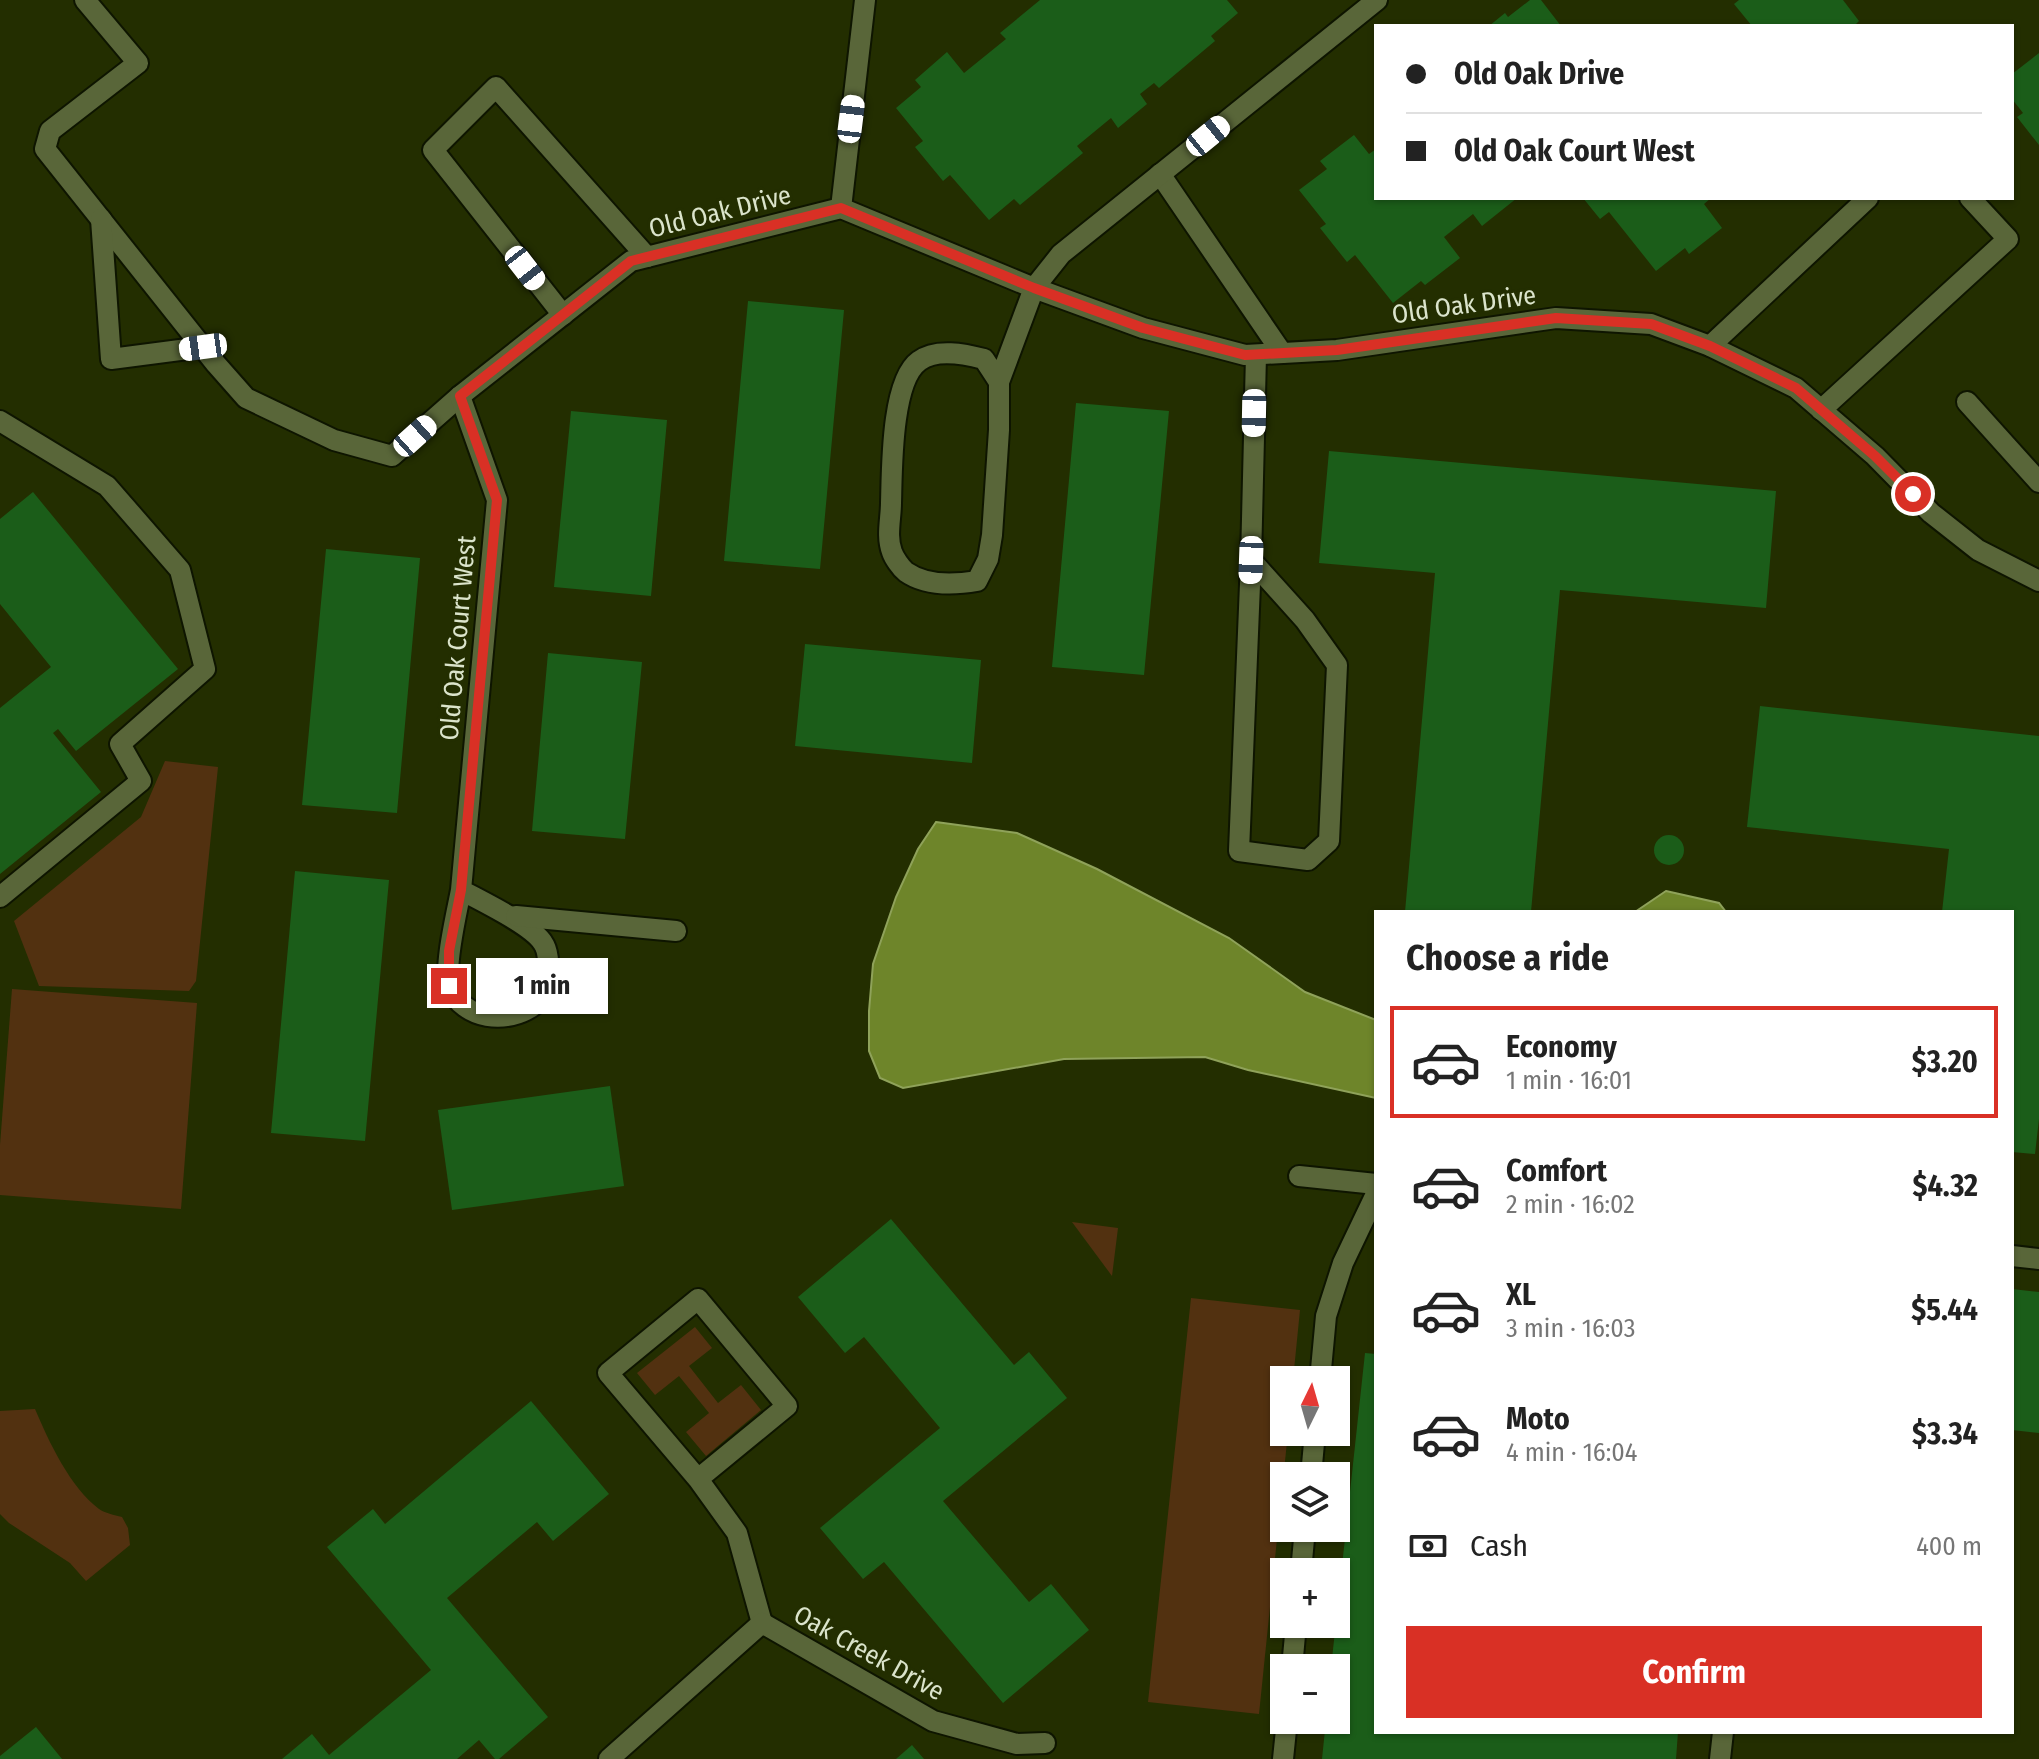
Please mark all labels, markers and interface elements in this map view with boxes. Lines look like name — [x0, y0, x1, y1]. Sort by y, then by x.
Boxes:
text: Old Oak Drive — [1454, 56, 1624, 92]
car — [836, 94, 866, 144]
car — [1182, 112, 1234, 160]
text: Old Oak Court West — [1454, 133, 1695, 169]
street label: Old Oak Drive — [646, 179, 794, 245]
car — [501, 242, 549, 294]
street label: Old Oak Drive — [1390, 280, 1538, 330]
car — [178, 332, 228, 362]
car — [1242, 389, 1266, 437]
car — [389, 411, 441, 461]
route start — [1895, 476, 1931, 512]
street label: Old Oak Court West — [434, 534, 482, 742]
car — [1238, 536, 1264, 584]
text: Choose a ride — [1406, 936, 1609, 980]
callout: 1 min — [477, 958, 609, 1014]
route end — [431, 968, 467, 1004]
text: 1 min — [514, 970, 570, 1001]
icon: car — [1410, 1026, 1482, 1098]
text: Economy — [1506, 1029, 1617, 1065]
text: $3.20 — [1912, 1044, 1978, 1080]
text: 1 min · 16:01 — [1506, 1065, 1632, 1096]
icon: car — [1410, 1150, 1482, 1222]
text: Comfort — [1506, 1153, 1607, 1189]
text: $4.32 — [1912, 1168, 1978, 1204]
text: 2 min · 16:02 — [1506, 1189, 1635, 1220]
icon: car — [1410, 1274, 1482, 1346]
text: XL — [1506, 1277, 1536, 1313]
text: $5.44 — [1911, 1292, 1978, 1328]
text: 3 min · 16:03 — [1506, 1313, 1635, 1344]
north arrow — [1270, 1366, 1350, 1446]
map controls — [1270, 1366, 1350, 1734]
icon: car — [1410, 1398, 1482, 1470]
text: Moto — [1506, 1401, 1570, 1437]
text: $3.34 — [1912, 1416, 1978, 1452]
text: 4 min · 16:04 — [1506, 1437, 1637, 1468]
button: layers — [1270, 1462, 1350, 1542]
icon: cash — [1406, 1524, 1450, 1568]
text: Cash — [1470, 1528, 1528, 1564]
text: 400 m — [1916, 1531, 1982, 1562]
button: + — [1270, 1558, 1350, 1638]
street label: Oak Creek Drive — [788, 1599, 950, 1707]
button: Confirm — [1406, 1626, 1982, 1718]
button: − — [1270, 1654, 1350, 1734]

